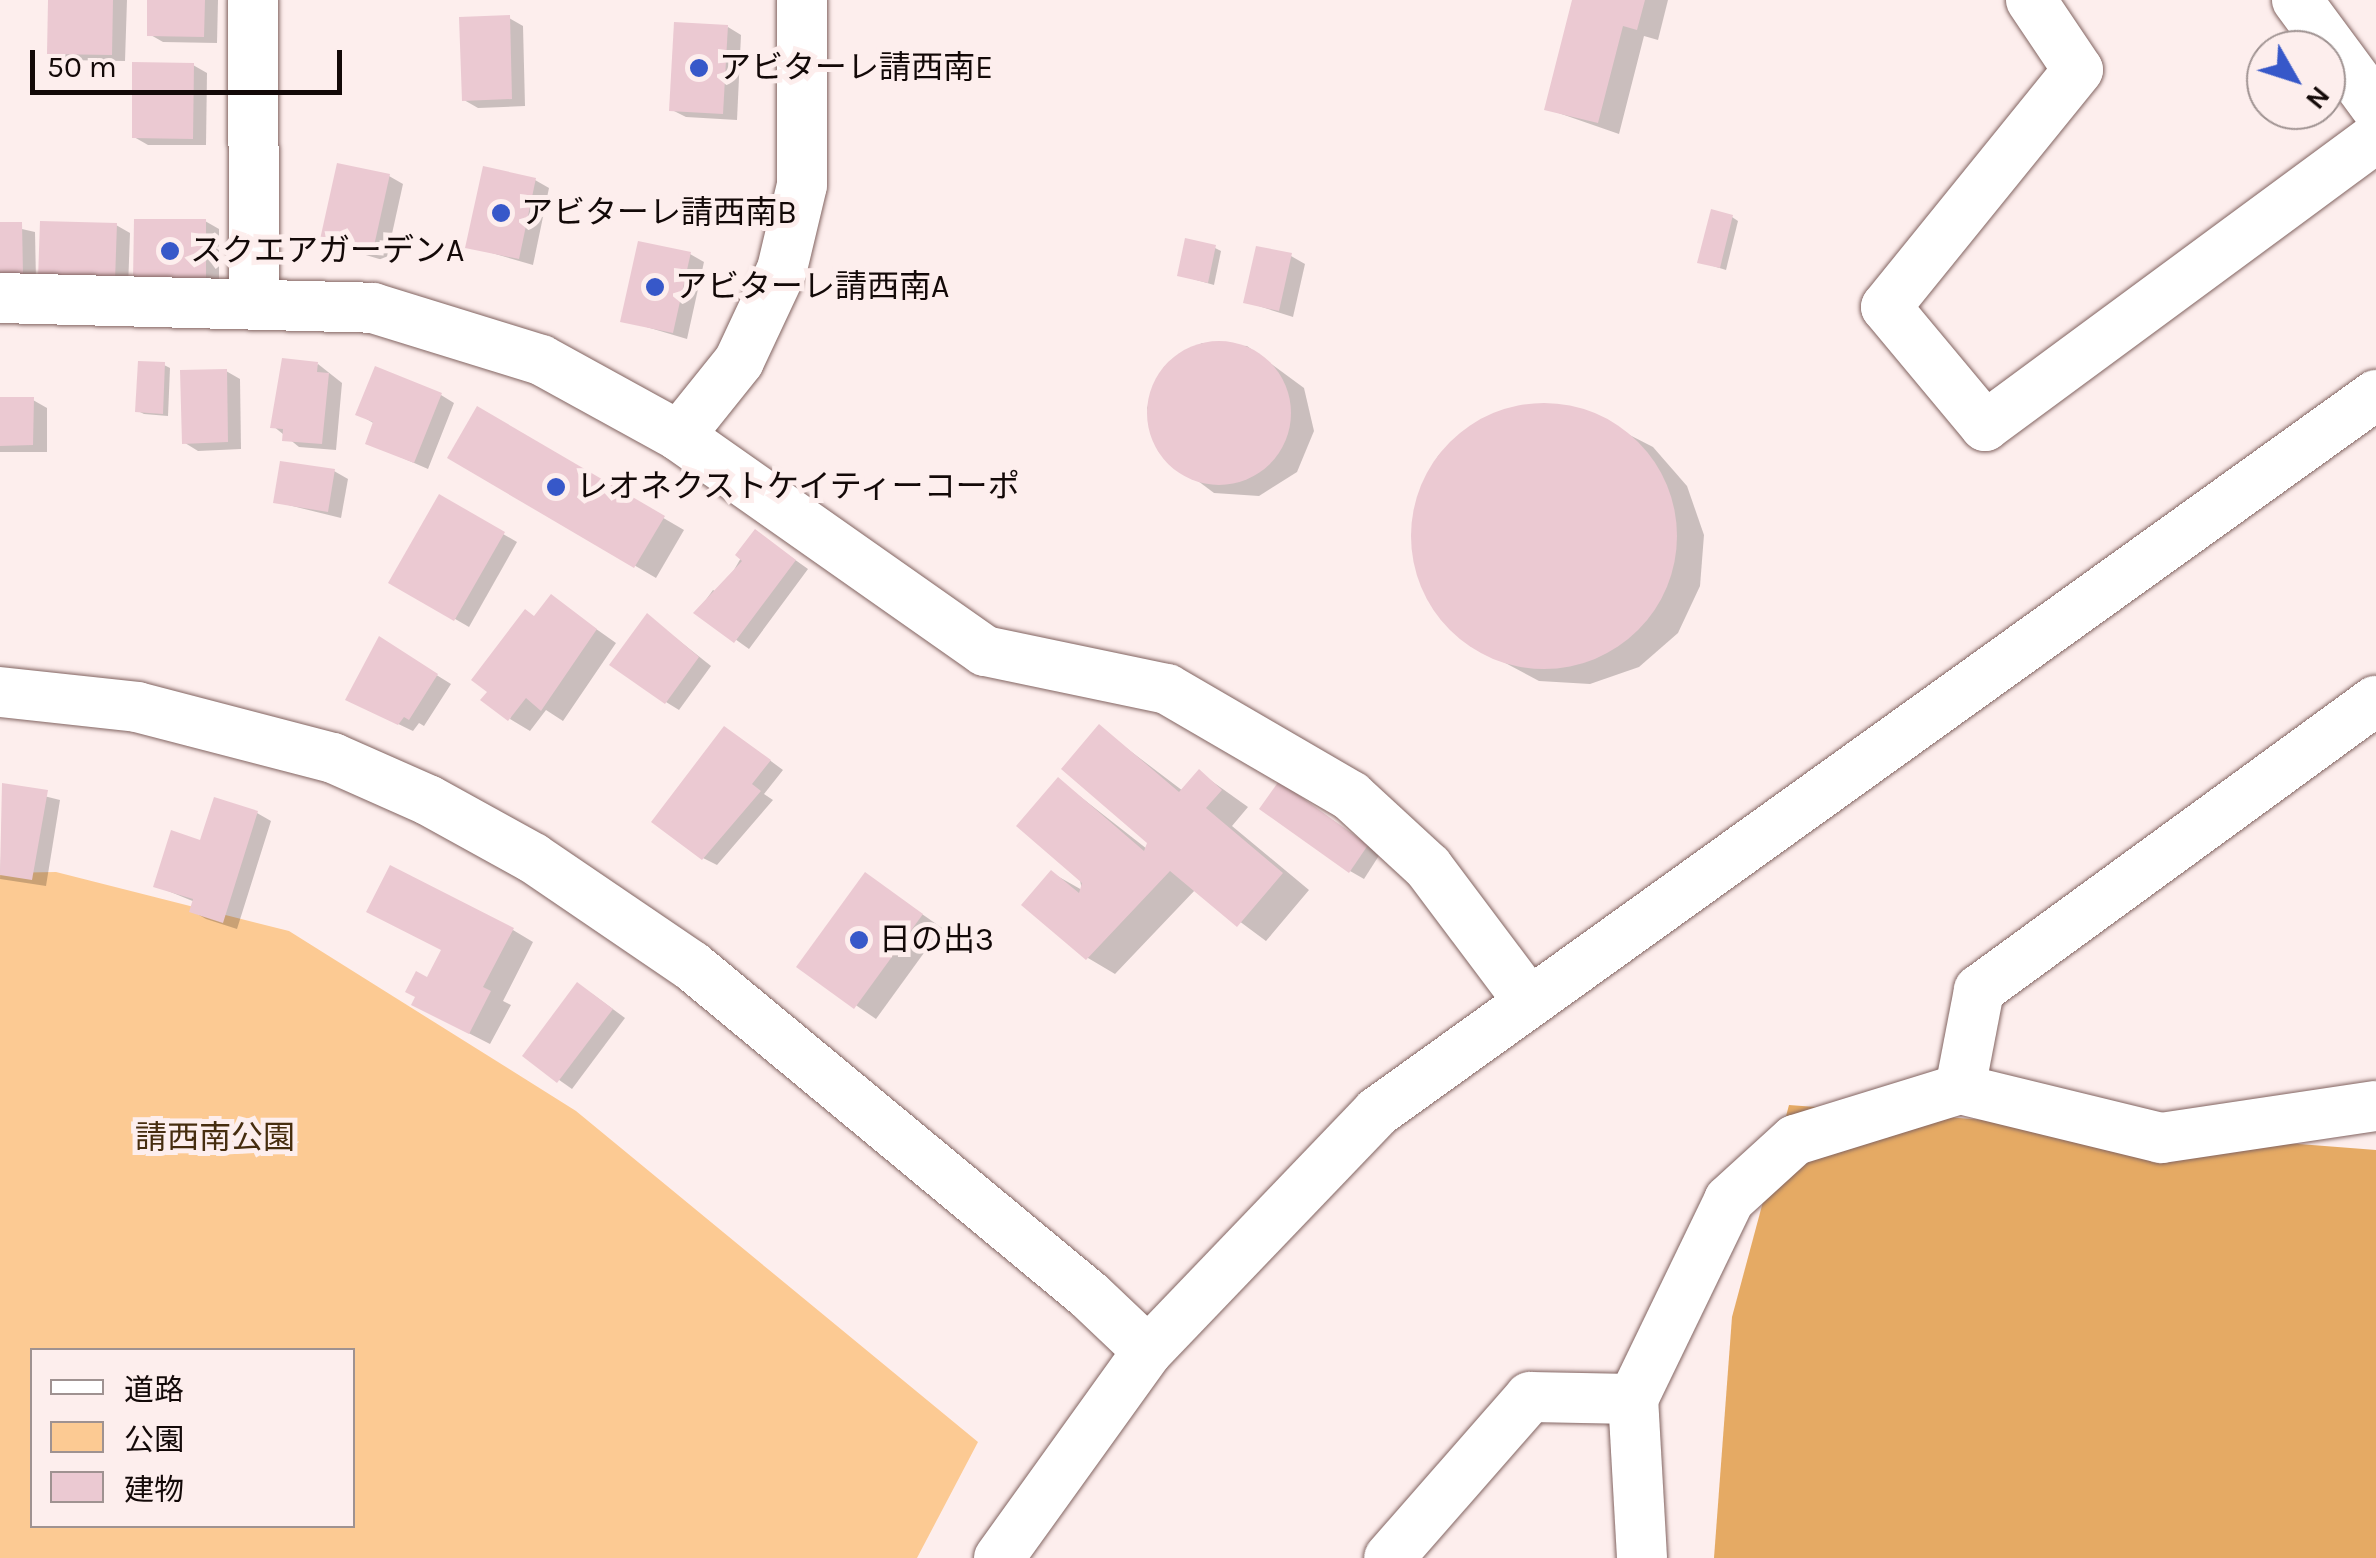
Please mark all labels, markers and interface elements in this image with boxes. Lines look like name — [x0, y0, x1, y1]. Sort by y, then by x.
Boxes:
scale bar — [35, 30, 348, 92]
north arrow — [2246, 30, 2346, 130]
text: 50 m — [47, 49, 117, 85]
place label: アビターレ請西南E — [719, 49, 993, 87]
marker: アビターレ請西南E — [688, 57, 710, 79]
text: N — [2299, 80, 2337, 116]
place label: アビターレ請西南B — [521, 194, 797, 232]
marker: アビターレ請西南B — [490, 202, 512, 224]
place label: スクエアガーデンA — [190, 232, 464, 270]
marker: スクエアガーデンA — [159, 240, 181, 262]
place label: アビターレ請西南A — [675, 268, 949, 306]
marker: アビターレ請西南A — [644, 276, 666, 298]
place label: レオネクストケイティーコーポ — [576, 468, 1024, 506]
marker: レオネクストケイティーコーポ — [545, 476, 567, 498]
place label: 日の出3 — [879, 921, 994, 959]
marker: 日の出3 — [848, 929, 870, 951]
park label: 請西南公園 — [135, 1119, 295, 1157]
legend — [30, 1348, 355, 1528]
text: 道路 — [124, 1372, 184, 1408]
text: 公園 — [124, 1422, 184, 1458]
text: 建物 — [124, 1472, 184, 1508]

